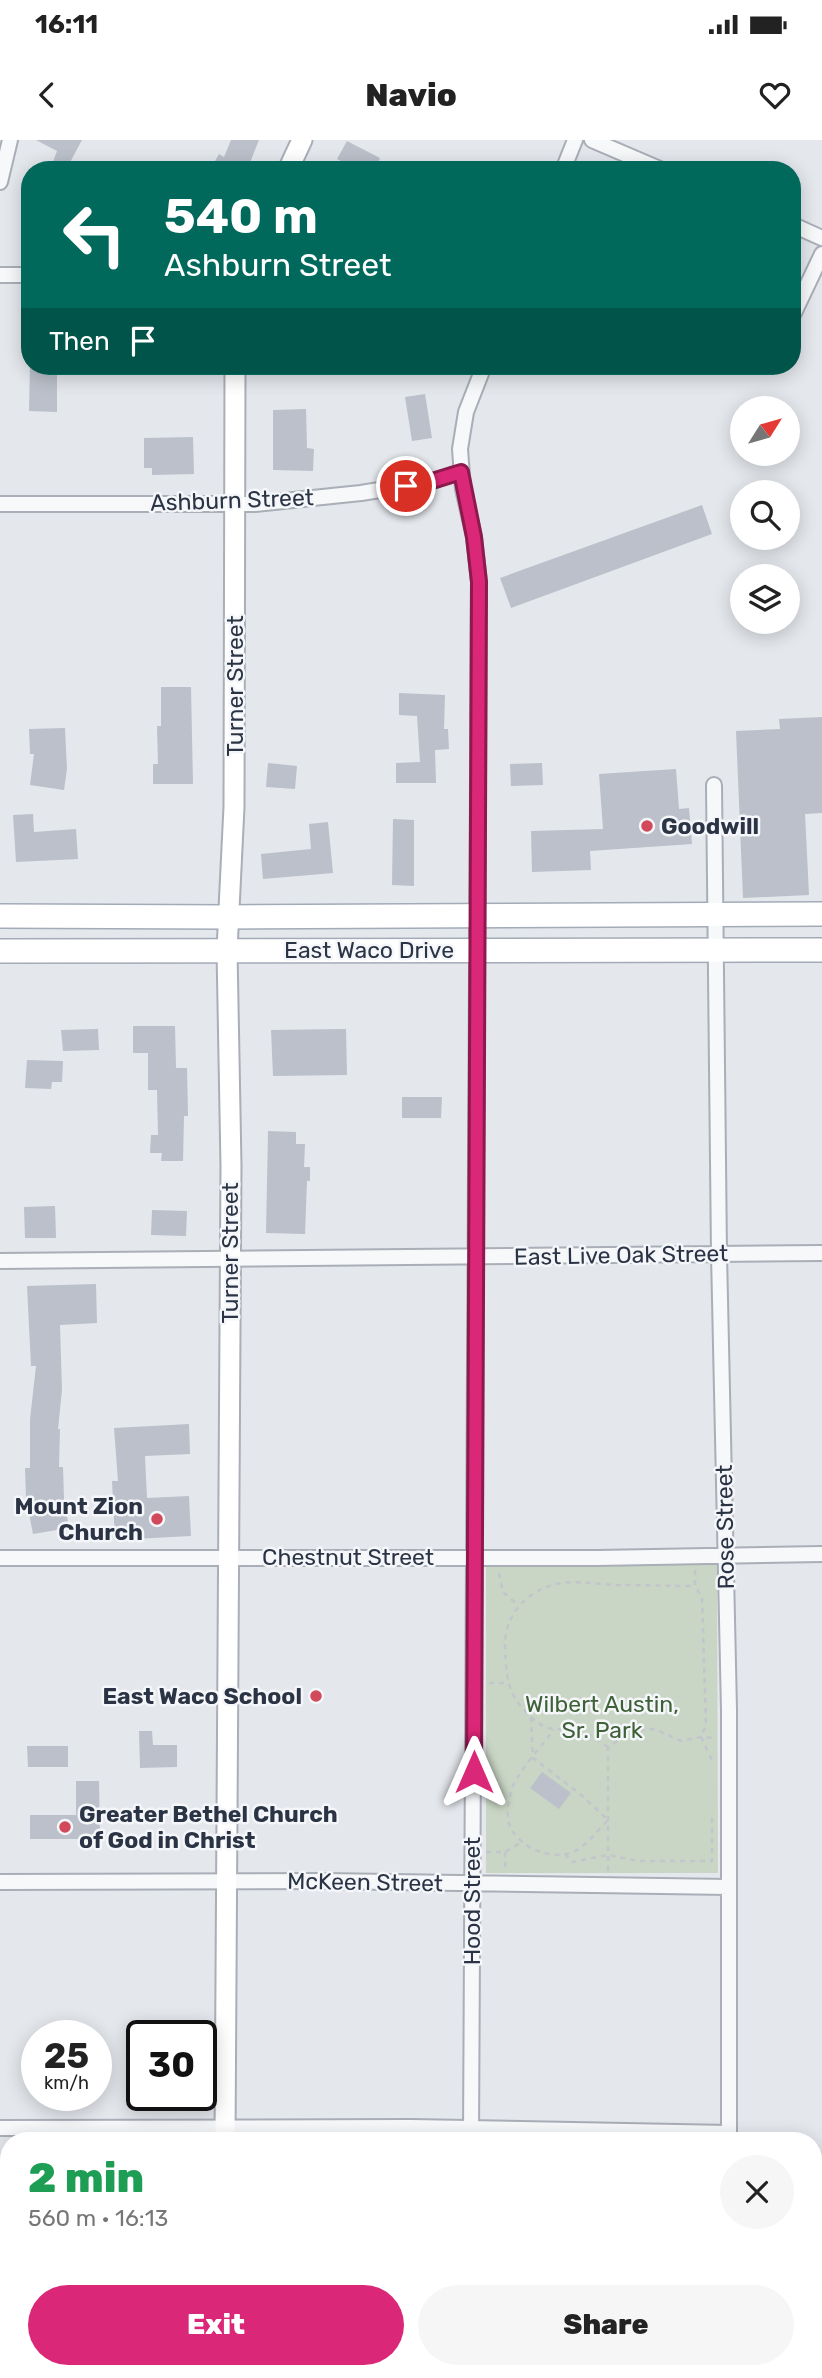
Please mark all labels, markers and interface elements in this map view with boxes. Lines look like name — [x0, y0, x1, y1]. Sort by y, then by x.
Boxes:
text: 16:11 — [35, 9, 98, 40]
icon: back — [28, 76, 66, 114]
text: Navio — [365, 76, 457, 114]
icon: heart — [756, 76, 794, 114]
text: 540 m — [164, 187, 318, 245]
icon: left — [49, 189, 140, 280]
text: Ashburn Street — [164, 246, 391, 284]
icon: arrive — [124, 322, 162, 360]
text: Then — [49, 326, 110, 357]
north arrow — [730, 396, 800, 466]
map controls — [730, 396, 800, 634]
pin — [376, 456, 436, 516]
icon: arrive — [387, 467, 425, 505]
button: search — [730, 480, 800, 550]
street label: Ashburn Street — [150, 483, 314, 517]
button: layers — [730, 564, 800, 634]
street label: Turner Street — [221, 615, 249, 757]
place label: Goodwill — [661, 812, 759, 840]
marker: Goodwill — [639, 818, 655, 834]
street label: East Waco Drive — [284, 936, 454, 964]
street label: Turner Street — [216, 1182, 244, 1324]
street label: East Live Oak Street — [514, 1239, 728, 1271]
street label: Rose Street — [710, 1464, 740, 1590]
place label: Mount Zion Church — [14, 1492, 143, 1546]
marker: Mount Zion Church — [149, 1511, 165, 1527]
street label: Chestnut Street — [262, 1543, 434, 1571]
place label: East Waco School — [102, 1682, 302, 1710]
marker: East Waco School — [308, 1688, 324, 1704]
park label: Wilbert Austin, Sr. Park — [525, 1690, 679, 1744]
position arrow — [437, 1735, 511, 1809]
place label: Greater Bethel Church of God in Christ — [79, 1800, 338, 1854]
marker: Greater Bethel Church of God in Christ — [57, 1819, 73, 1835]
street label: Hood Street — [458, 1837, 486, 1965]
street label: McKeen Street — [287, 1867, 443, 1897]
speed limit sign: 30 — [126, 2020, 217, 2111]
text: 25 — [44, 2035, 89, 2077]
text: km/h — [44, 2072, 89, 2094]
text: 2 min — [28, 2153, 144, 2203]
button: close — [720, 2155, 794, 2229]
text: 560 m · 16:13 — [28, 2204, 168, 2232]
button: Exit — [28, 2285, 404, 2365]
button: Share — [418, 2285, 794, 2365]

